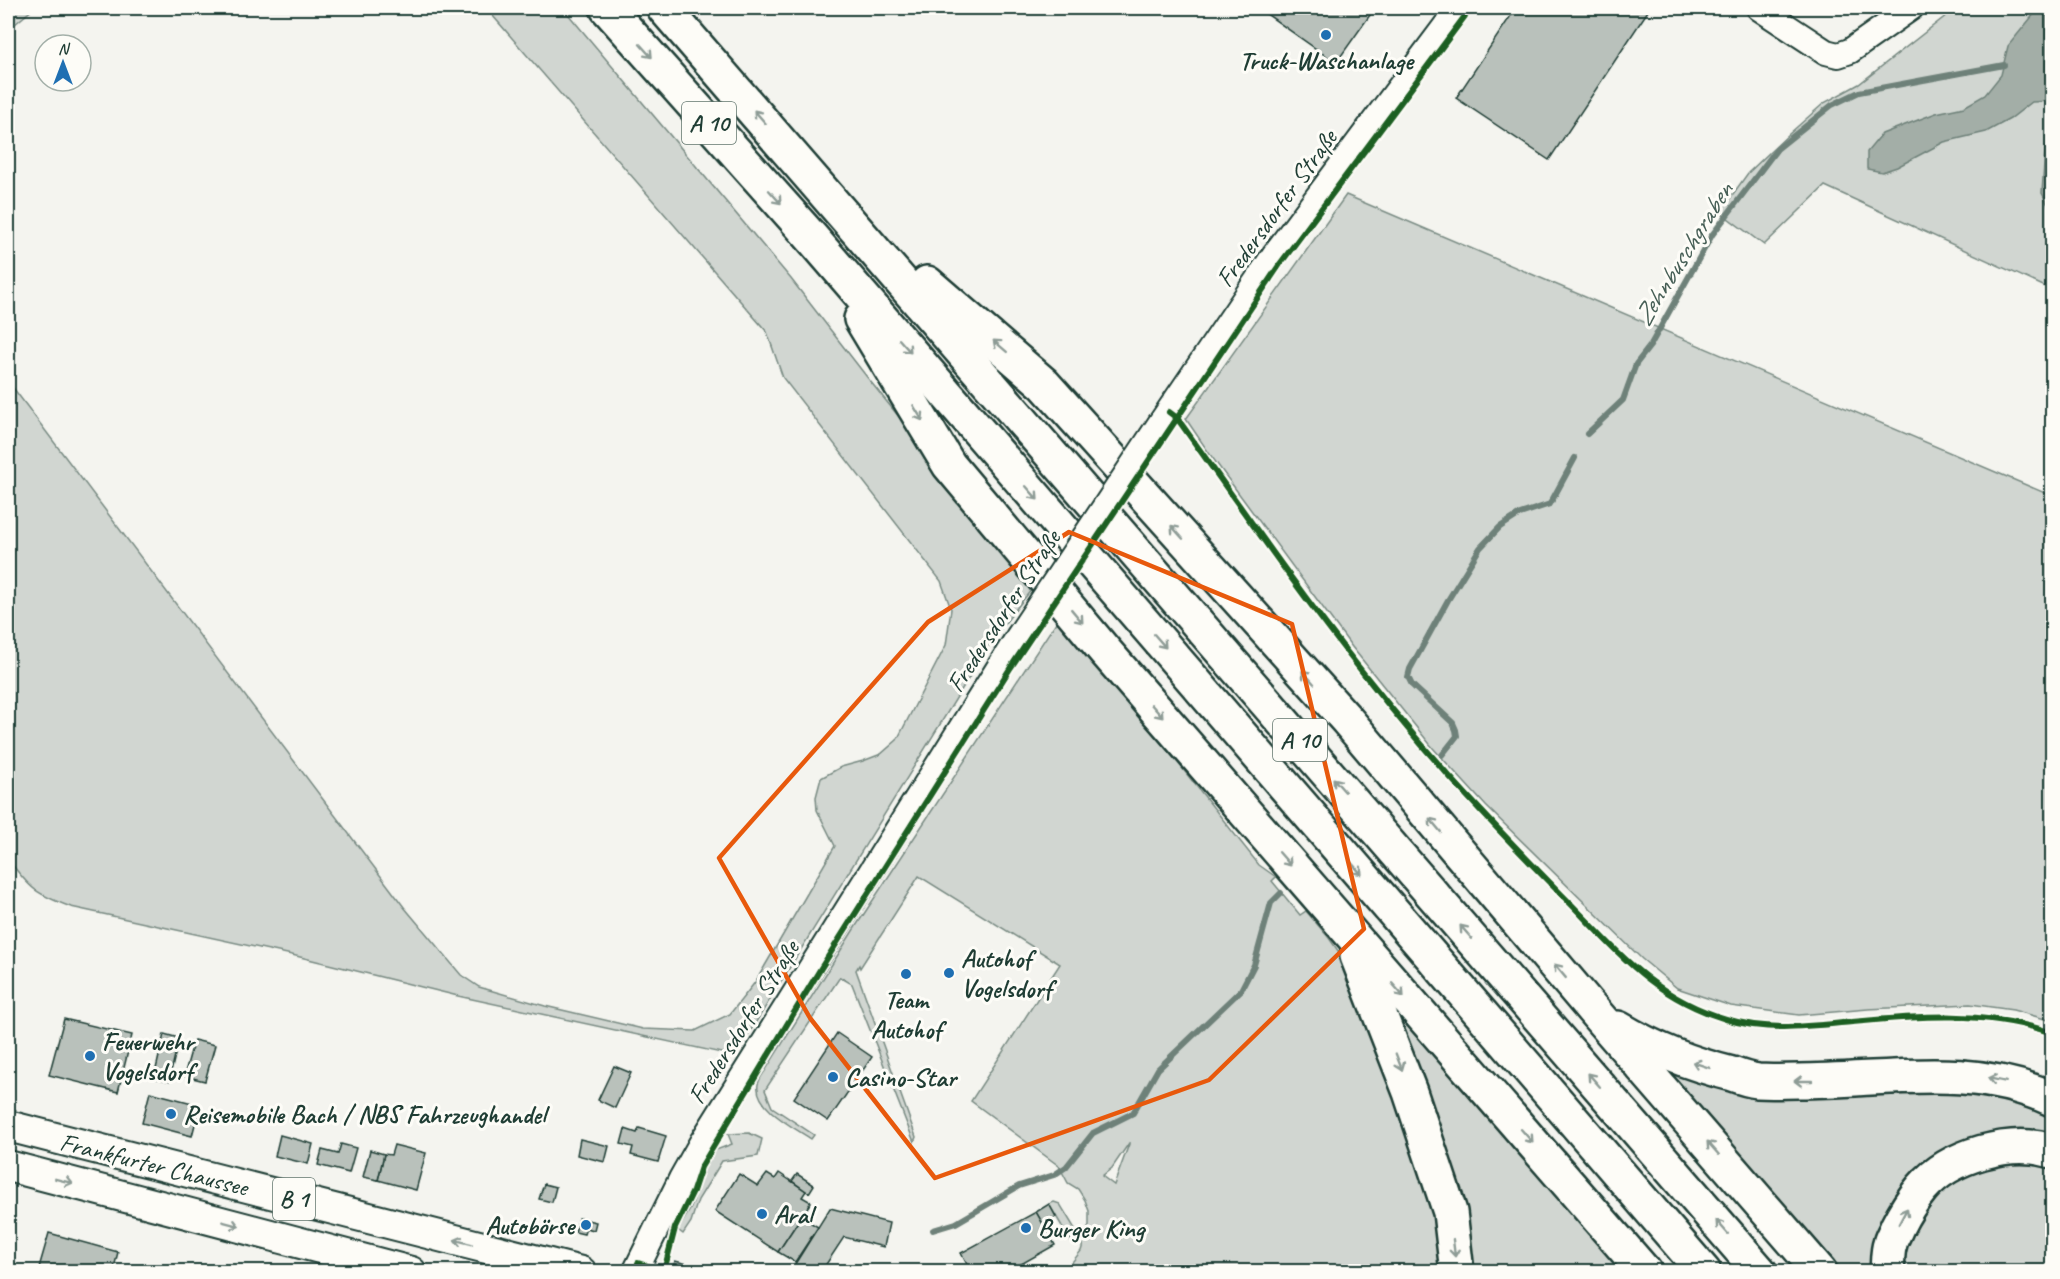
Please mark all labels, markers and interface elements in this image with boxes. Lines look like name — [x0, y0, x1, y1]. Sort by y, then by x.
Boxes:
marker: Truck-Waschanlage — [1319, 28, 1333, 42]
north arrow — [33, 33, 93, 93]
text: N — [58, 39, 71, 59]
one-way arrow — [639, 43, 653, 58]
place label: Truck-Waschanlage — [1239, 44, 1415, 77]
road number: A 10 — [682, 102, 736, 144]
one-way arrow — [753, 110, 767, 125]
street label: Fredersdorfer Straße — [1208, 121, 1346, 293]
water label: Zehnbuschgraben — [1626, 175, 1741, 332]
one-way arrow — [769, 189, 782, 205]
one-way arrow — [898, 338, 912, 353]
one-way arrow — [992, 339, 1007, 353]
one-way arrow — [913, 404, 925, 421]
one-way arrow — [1026, 485, 1039, 501]
street label: Fredersdorfer Straße — [939, 522, 1069, 698]
one-way arrow — [1170, 525, 1184, 540]
one-way arrow — [1070, 608, 1083, 624]
one-way arrow — [1153, 633, 1167, 648]
one-way arrow — [1301, 670, 1315, 685]
one-way arrow — [1150, 703, 1164, 718]
road number: A 10 — [1273, 719, 1327, 761]
one-way arrow — [1332, 778, 1346, 793]
one-way arrow — [1429, 817, 1442, 833]
one-way arrow — [1278, 851, 1291, 867]
one-way arrow — [1349, 860, 1363, 875]
one-way arrow — [1460, 924, 1473, 940]
street label: Fredersdorfer Straße — [680, 932, 808, 1110]
place label: Autohof Vogelsdorf — [961, 942, 1057, 1005]
one-way arrow — [1553, 964, 1567, 979]
marker: Autohof Vogelsdorf — [942, 966, 956, 980]
marker: Team Autohof — [899, 967, 913, 981]
one-way arrow — [1391, 982, 1405, 997]
place label: Team Autohof — [871, 983, 947, 1046]
place label: Feuerwehr Vogelsdorf — [102, 1025, 198, 1088]
marker: Feuerwehr Vogelsdorf — [83, 1049, 97, 1063]
one-way arrow — [1394, 1052, 1405, 1071]
one-way arrow — [1692, 1059, 1711, 1070]
place label: Casino-Star — [845, 1061, 959, 1094]
marker: Casino-Star — [826, 1070, 840, 1084]
one-way arrow — [1587, 1073, 1601, 1088]
one-way arrow — [1988, 1074, 2007, 1086]
one-way arrow — [1793, 1075, 1813, 1087]
place label: Reisemobile Bach / NBS Fahrzeughandel — [183, 1098, 550, 1131]
marker: Reisemobile Bach / NBS Fahrzeughandel — [164, 1107, 178, 1121]
street label: Frankfurter Chaussee — [57, 1125, 254, 1204]
one-way arrow — [1520, 1128, 1534, 1143]
one-way arrow — [1706, 1140, 1719, 1156]
one-way arrow — [54, 1175, 73, 1187]
road number: B 1 — [273, 1178, 315, 1220]
place label: Aral — [774, 1198, 817, 1231]
marker: Aral — [755, 1207, 769, 1221]
one-way arrow — [1897, 1208, 1909, 1225]
place label: Autobörse — [485, 1209, 576, 1242]
place label: Burger King — [1038, 1212, 1147, 1245]
marker: Autobörse — [579, 1218, 593, 1232]
one-way arrow — [221, 1219, 240, 1231]
one-way arrow — [1715, 1220, 1729, 1235]
marker: Burger King — [1019, 1221, 1033, 1235]
one-way arrow — [454, 1235, 473, 1247]
one-way arrow — [1449, 1238, 1460, 1258]

